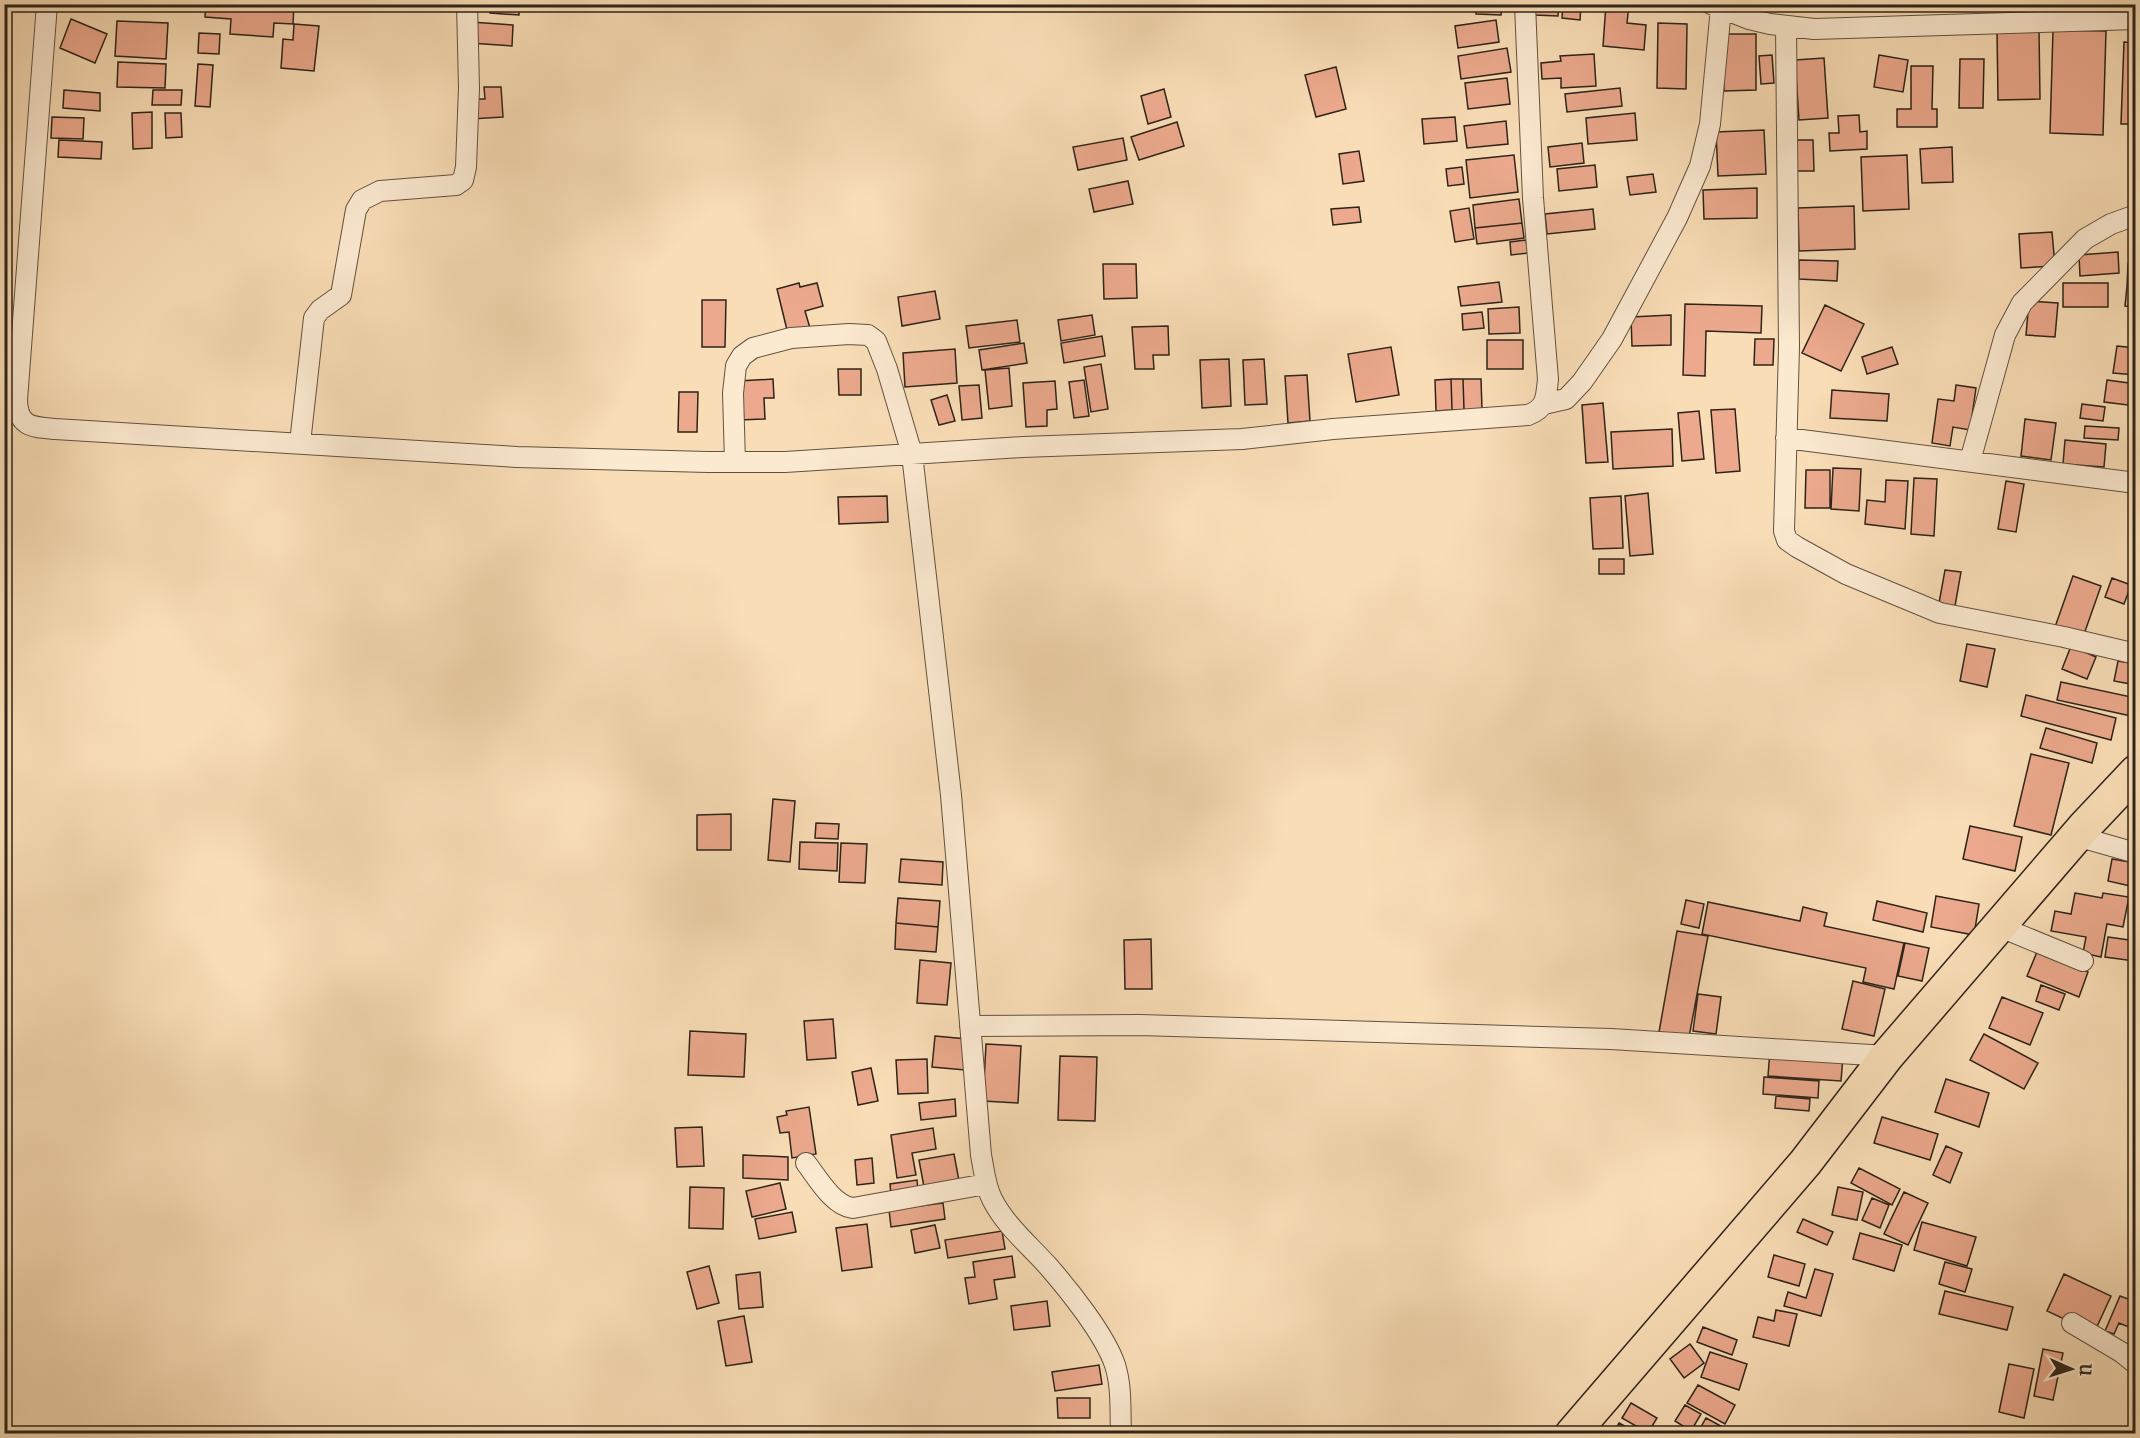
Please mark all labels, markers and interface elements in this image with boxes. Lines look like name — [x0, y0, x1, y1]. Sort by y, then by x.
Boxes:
north arrow — [2041, 1339, 2101, 1399]
text: U — [2076, 1362, 2095, 1377]

